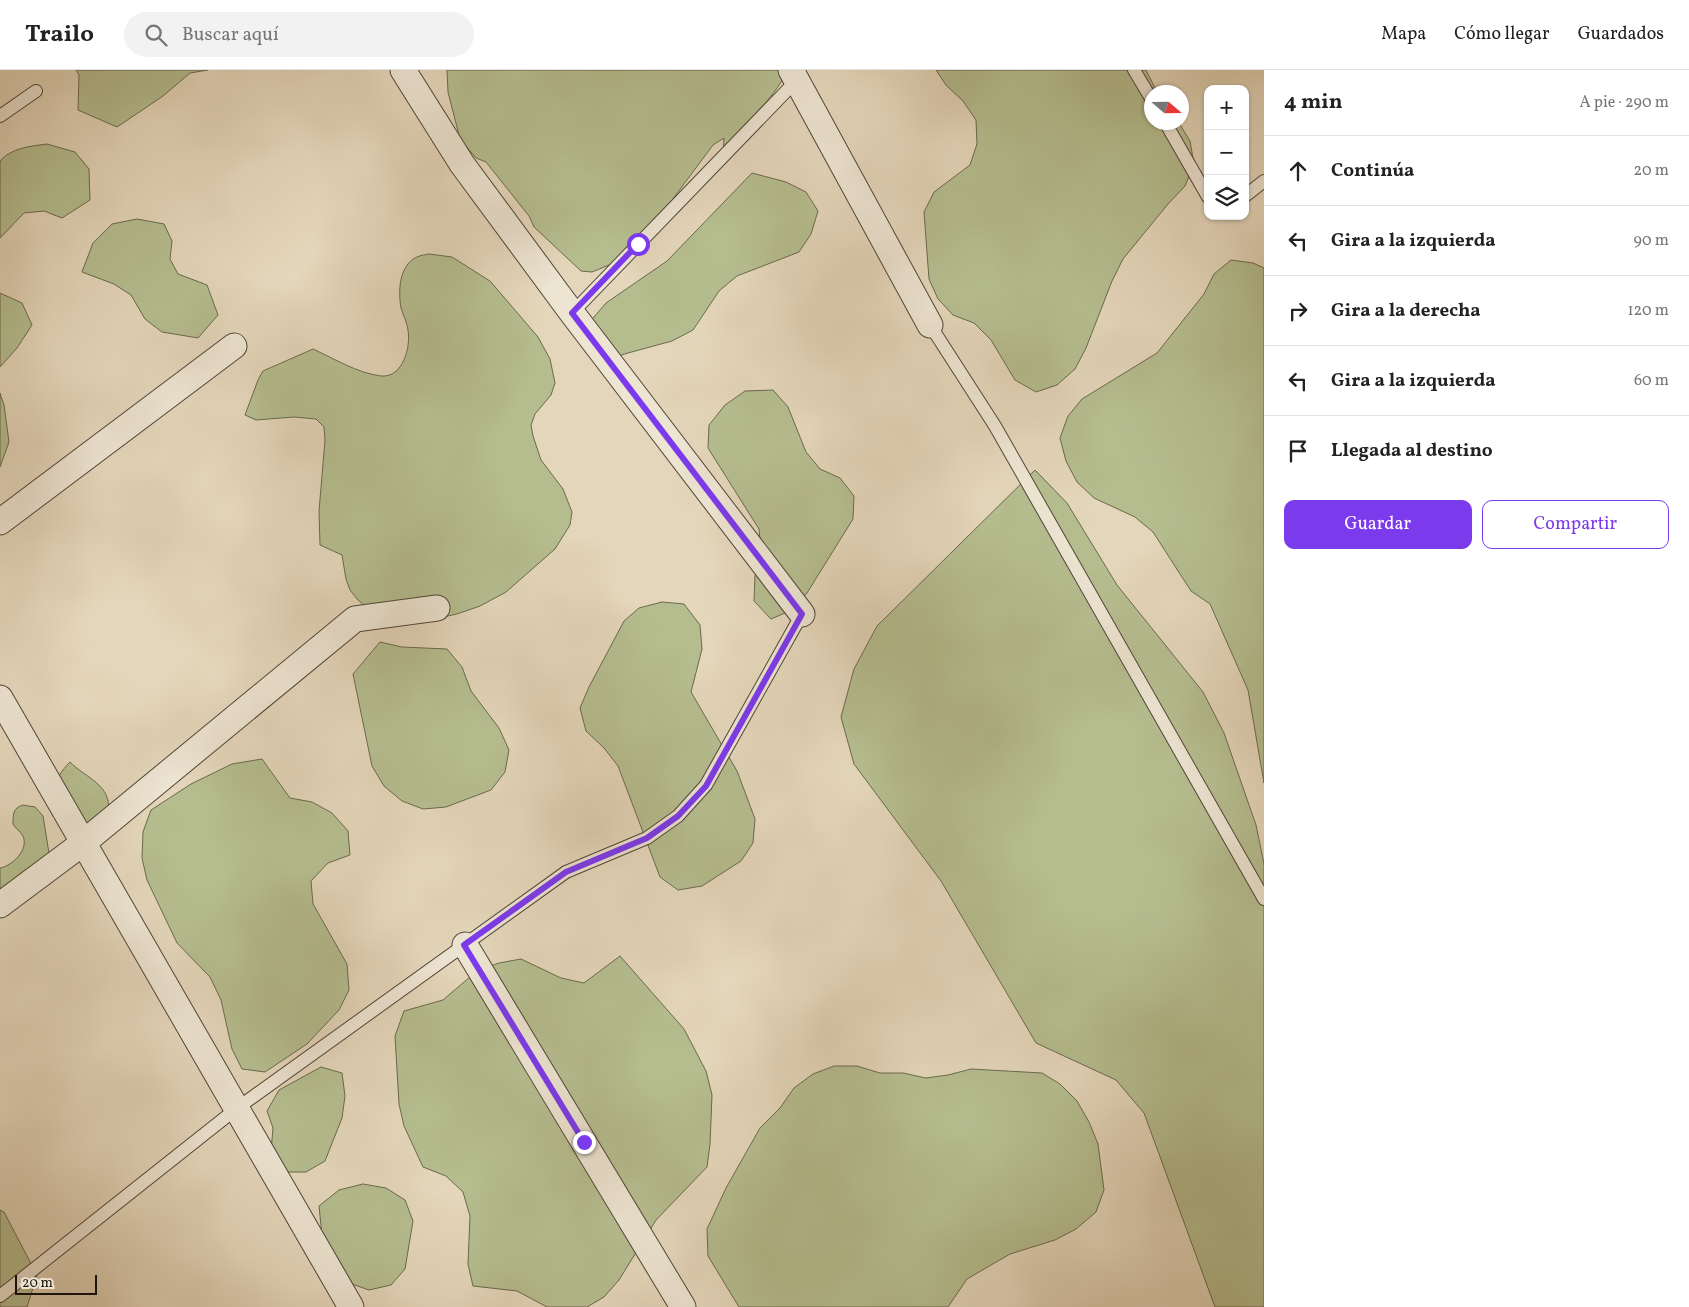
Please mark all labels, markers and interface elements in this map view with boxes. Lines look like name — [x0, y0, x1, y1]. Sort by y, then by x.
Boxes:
search box — [124, 12, 474, 57]
text: Trailo — [25, 18, 94, 52]
icon: search — [142, 21, 170, 49]
text: Buscar aquí — [182, 22, 279, 48]
text: Mapa — [1381, 22, 1426, 47]
text: Cómo llegar — [1454, 22, 1550, 47]
text: Guardados — [1578, 22, 1664, 47]
north arrow — [1144, 85, 1189, 130]
map controls — [1204, 85, 1249, 220]
button: + — [1204, 85, 1249, 130]
text: 4 min — [1284, 88, 1343, 117]
text: A pie · 290 m — [1579, 92, 1669, 114]
button: − — [1204, 130, 1249, 175]
icon: ahead — [1284, 157, 1312, 185]
text: Continúa — [1331, 158, 1414, 184]
text: 20 m — [1634, 160, 1669, 182]
button: layers — [1204, 175, 1249, 220]
icon: left — [1284, 227, 1312, 255]
text: Gira a la izquierda — [1331, 228, 1496, 254]
text: 90 m — [1633, 230, 1669, 252]
route start — [627, 233, 650, 256]
icon: right — [1284, 297, 1312, 325]
text: Gira a la derecha — [1331, 298, 1481, 324]
text: 120 m — [1627, 300, 1669, 322]
icon: left — [1284, 367, 1312, 395]
text: Gira a la izquierda — [1331, 368, 1496, 394]
text: 60 m — [1634, 370, 1669, 392]
icon: arrive — [1284, 437, 1312, 465]
text: Llegada al destino — [1331, 438, 1493, 464]
button: Guardar — [1284, 500, 1472, 549]
button: Compartir — [1482, 500, 1669, 549]
route end — [573, 1131, 596, 1154]
scale bar — [15, 1272, 98, 1295]
text: 20 m — [22, 1274, 53, 1293]

